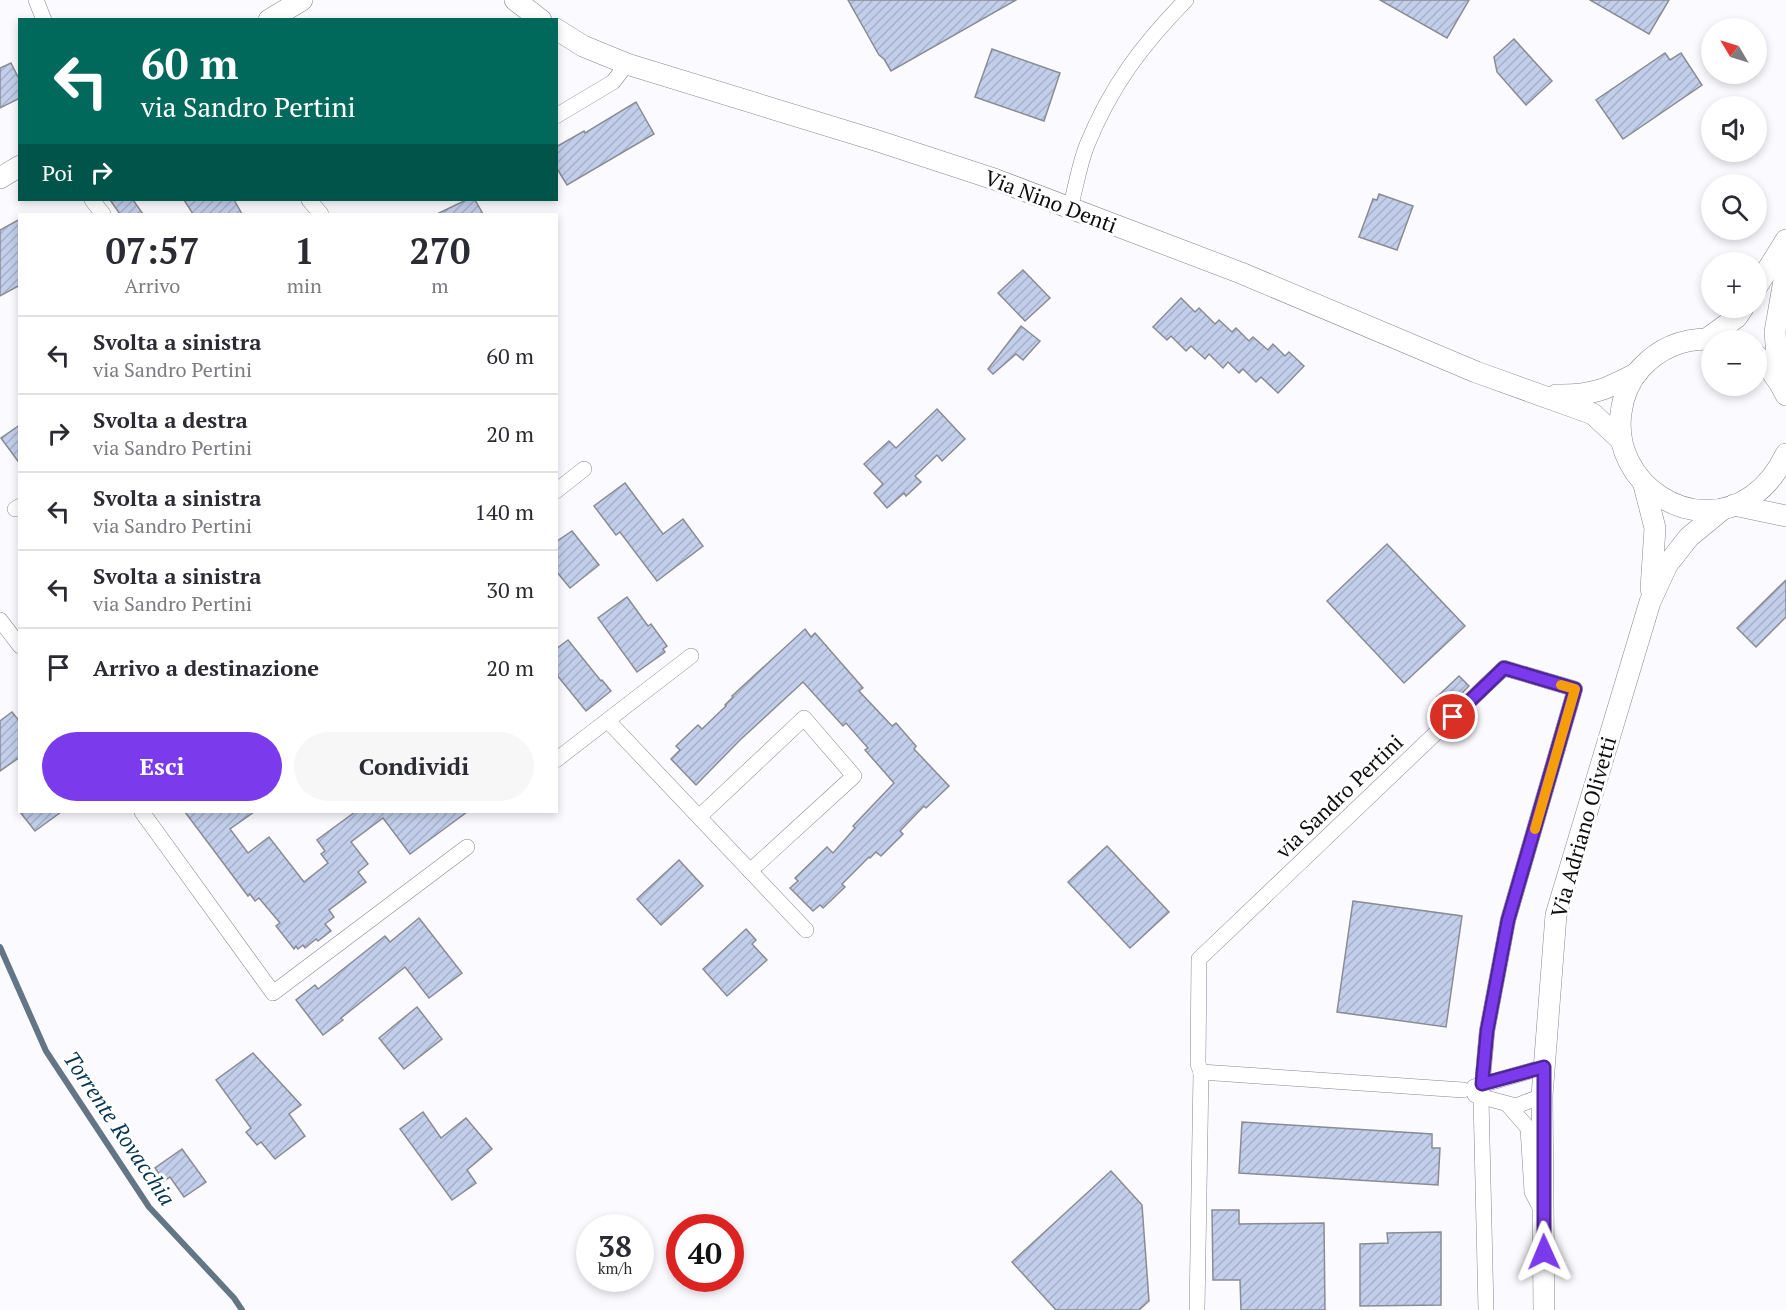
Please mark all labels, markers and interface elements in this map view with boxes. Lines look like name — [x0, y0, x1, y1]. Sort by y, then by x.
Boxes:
north arrow — [1701, 18, 1767, 84]
map controls — [1701, 18, 1767, 396]
text: 60 m — [141, 35, 239, 91]
icon: left — [42, 42, 120, 120]
text: via Sandro Pertini — [141, 89, 356, 125]
button: sound — [1701, 96, 1767, 162]
icon: right — [85, 156, 118, 189]
text: Poi — [42, 158, 73, 187]
street label: Via Nino Denti — [981, 163, 1121, 239]
button: search — [1701, 174, 1767, 240]
text: 07:57 — [106, 227, 199, 274]
text: 1 — [294, 227, 315, 274]
text: 270 — [409, 227, 470, 274]
button: + — [1701, 252, 1767, 318]
text: Arrivo — [124, 272, 180, 299]
text: min — [287, 272, 322, 299]
text: m — [431, 272, 449, 299]
text: Svolta a sinistra — [93, 327, 262, 356]
button: − — [1701, 330, 1767, 396]
icon: left — [42, 339, 75, 372]
text: 60 m — [486, 341, 534, 370]
text: via Sandro Pertini — [93, 356, 252, 383]
text: Svolta a destra — [93, 405, 248, 434]
icon: right — [42, 417, 75, 450]
text: 20 m — [486, 419, 534, 448]
text: via Sandro Pertini — [93, 434, 252, 461]
text: Svolta a sinistra — [93, 483, 262, 512]
icon: left — [42, 495, 75, 528]
text: 140 m — [474, 497, 534, 526]
text: via Sandro Pertini — [93, 512, 252, 539]
text: Svolta a sinistra — [93, 561, 262, 590]
icon: left — [42, 573, 75, 606]
text: 30 m — [486, 575, 534, 604]
text: via Sandro Pertini — [93, 590, 252, 617]
icon: arrive — [42, 651, 75, 684]
text: Arrivo a destinazione — [93, 653, 319, 682]
text: 20 m — [486, 653, 534, 682]
pin — [1427, 691, 1478, 742]
icon: arrive — [1436, 700, 1469, 733]
street label: via Sandro Pertini — [1269, 728, 1409, 865]
button: Esci — [42, 732, 282, 801]
button: Condividi — [294, 732, 534, 801]
street label: Via Adriano Olivetti — [1544, 733, 1622, 921]
water label: Torrente Rovacchia — [58, 1045, 182, 1211]
speed limit sign: 40 — [666, 1214, 744, 1292]
position arrow — [1512, 1220, 1576, 1284]
text: 38 — [598, 1226, 632, 1266]
text: km/h — [598, 1258, 632, 1278]

